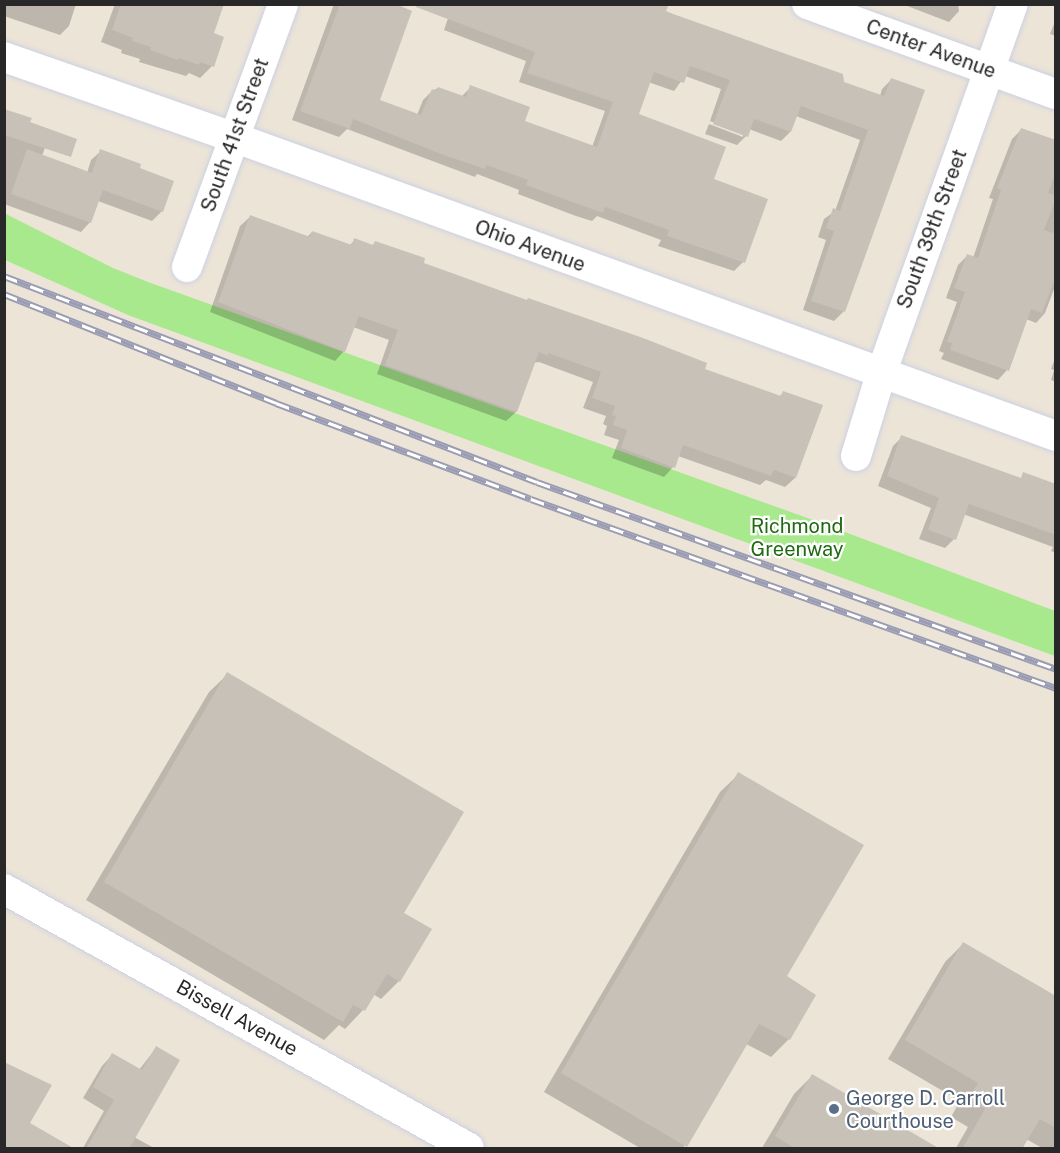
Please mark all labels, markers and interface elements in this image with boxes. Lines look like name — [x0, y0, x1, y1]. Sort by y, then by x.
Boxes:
street label: Center Avenue — [863, 14, 999, 84]
street label: South 41st Street — [196, 55, 274, 215]
street label: South 39th Street — [892, 146, 972, 312]
street label: Ohio Avenue — [471, 215, 589, 277]
park label: Richmond Greenway — [751, 514, 843, 561]
street label: Bissell Avenue — [172, 975, 302, 1061]
place label: George D. Carroll Courthouse — [846, 1086, 1005, 1133]
marker: George D. Carroll Courthouse — [827, 1102, 841, 1116]

